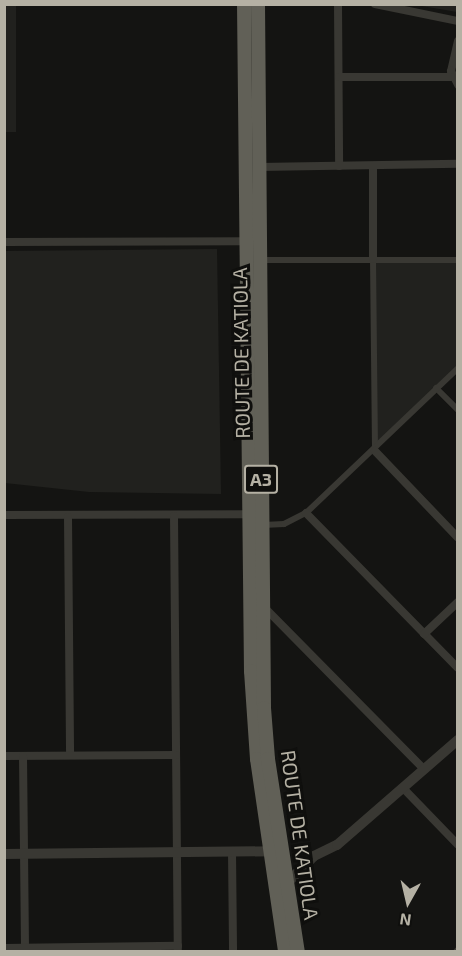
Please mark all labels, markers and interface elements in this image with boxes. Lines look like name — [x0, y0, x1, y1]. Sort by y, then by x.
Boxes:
street label: ROUTE DE KATIOLA — [228, 267, 254, 439]
road number: A3 — [243, 464, 279, 494]
street label: ROUTE DE KATIOLA — [276, 749, 324, 921]
north arrow — [378, 872, 438, 932]
text: N — [398, 910, 412, 931]

